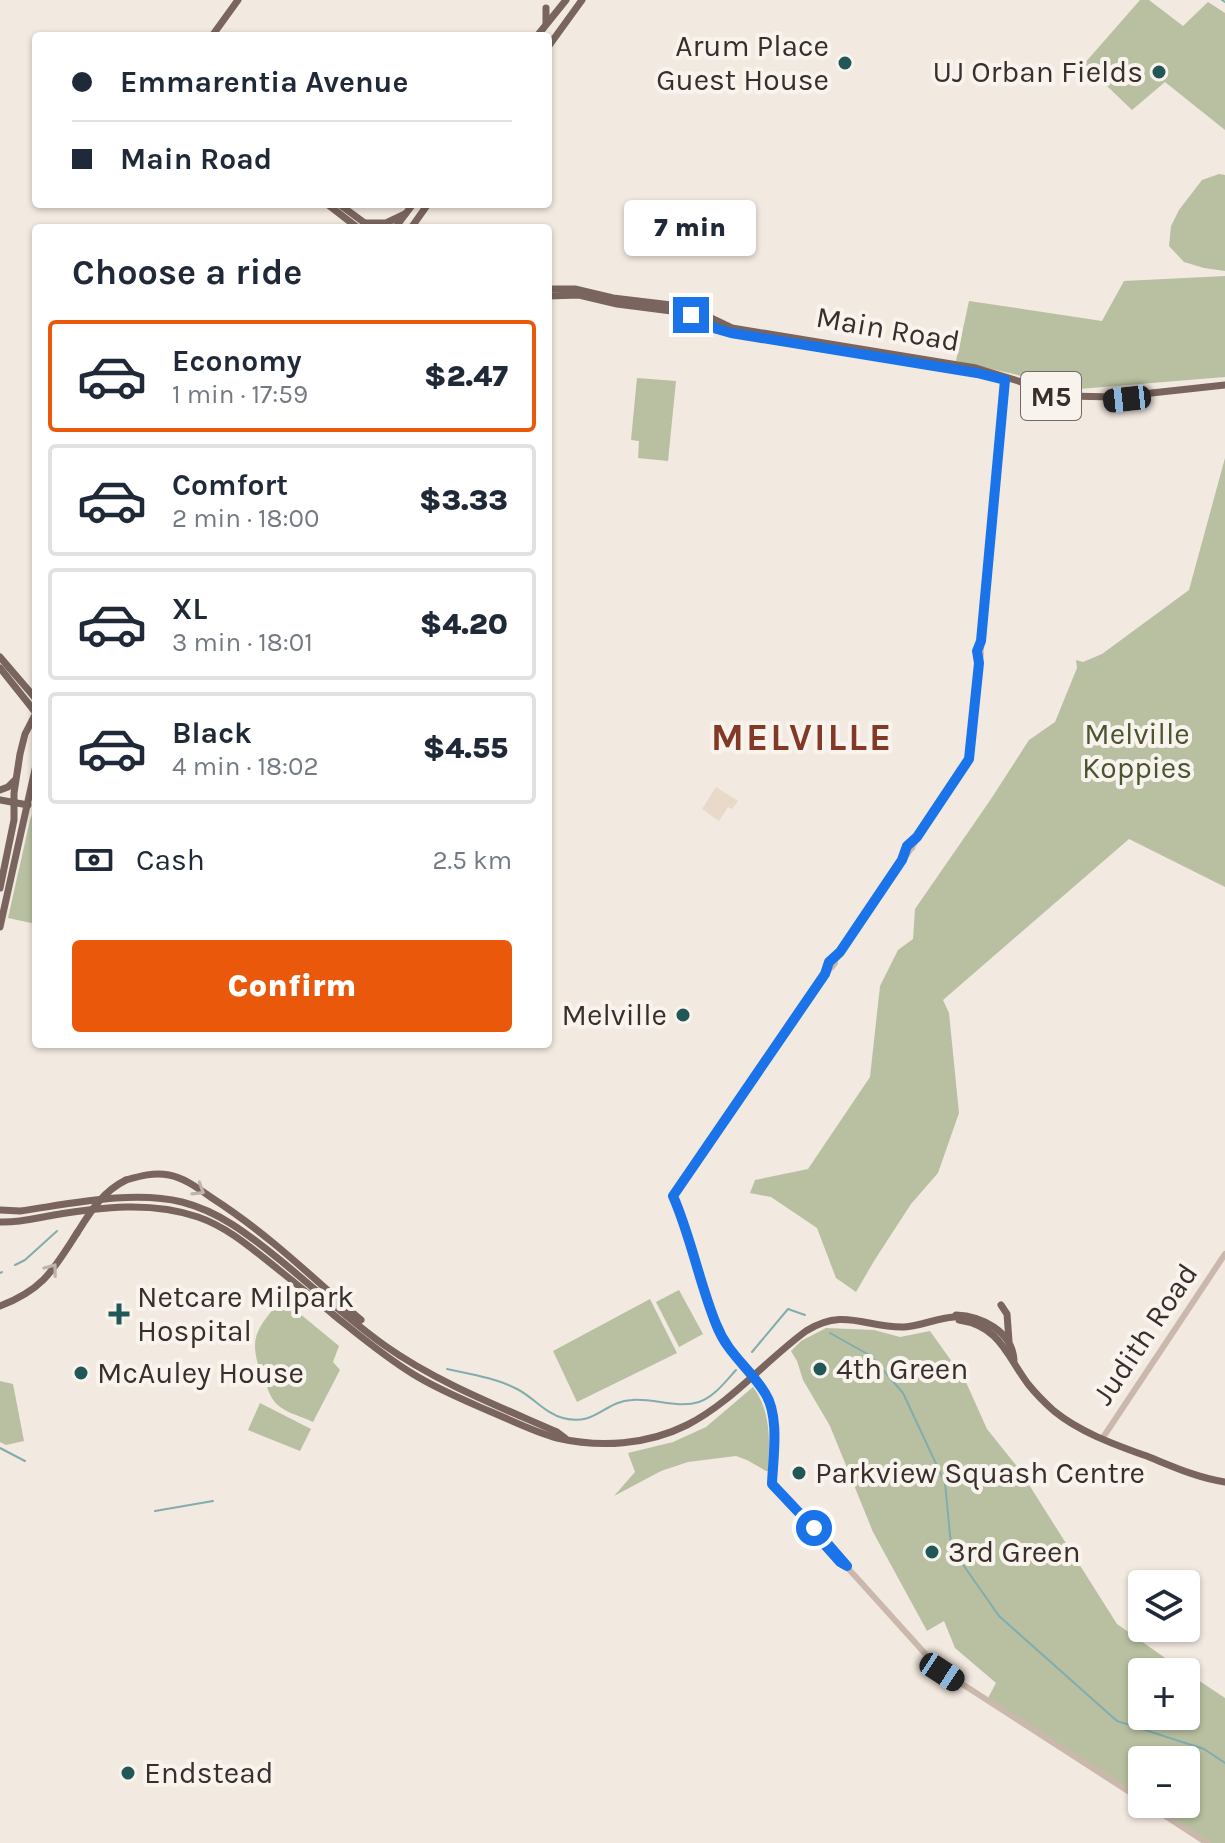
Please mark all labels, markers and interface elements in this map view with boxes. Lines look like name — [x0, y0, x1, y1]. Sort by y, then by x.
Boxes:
place label: Arum Place Guest House — [656, 28, 829, 98]
marker: Arum Place Guest House — [836, 54, 854, 72]
place label: UJ Orban Fields — [932, 54, 1143, 90]
marker: UJ Orban Fields — [1150, 63, 1168, 81]
text: Emmarentia Avenue — [120, 64, 408, 100]
text: Main Road — [120, 141, 272, 177]
callout: 7 min — [625, 199, 757, 255]
text: 7 min — [654, 212, 726, 243]
text: Choose a ride — [72, 251, 302, 293]
route end — [673, 297, 709, 333]
street label: Main Road — [813, 299, 963, 359]
icon: car — [76, 340, 148, 412]
text: Economy — [172, 343, 302, 379]
text: $2.47 — [424, 358, 508, 394]
road number: M5 — [1021, 372, 1081, 420]
text: 1 min · 17:59 — [172, 379, 308, 410]
car — [1102, 385, 1152, 413]
icon: car — [76, 464, 148, 536]
text: Comfort — [172, 467, 288, 503]
text: $3.33 — [419, 482, 508, 518]
text: 2 min · 18:00 — [172, 503, 319, 534]
icon: car — [76, 588, 148, 660]
text: XL — [172, 591, 207, 627]
text: $4.20 — [420, 606, 508, 642]
text: 3 min · 18:01 — [172, 627, 313, 658]
icon: car — [76, 712, 148, 784]
text: Black — [172, 715, 252, 751]
district label: MELVILLE — [711, 715, 893, 760]
park label: Melville Koppies — [1082, 716, 1192, 786]
text: $4.55 — [423, 730, 508, 766]
text: 4 min · 18:02 — [172, 751, 319, 782]
icon: cash — [72, 838, 116, 882]
text: Cash — [136, 842, 205, 878]
text: 2.5 km — [432, 845, 512, 876]
button: Confirm — [72, 940, 512, 1032]
place label: Melville — [562, 997, 667, 1033]
marker: Melville — [674, 1006, 692, 1024]
one-way arrow — [191, 1180, 205, 1195]
street label: Judith Road — [1085, 1257, 1205, 1411]
one-way arrow — [43, 1264, 57, 1278]
place label: Netcare Milpark Hospital — [137, 1279, 354, 1349]
marker: Netcare Milpark Hospital — [108, 1303, 130, 1325]
place label: 4th Green — [836, 1351, 968, 1387]
place label: McAuley House — [97, 1355, 304, 1391]
marker: 4th Green — [811, 1360, 829, 1378]
marker: McAuley House — [72, 1364, 90, 1382]
place label: Parkview Squash Centre — [815, 1455, 1145, 1491]
marker: Parkview Squash Centre — [790, 1464, 808, 1482]
route start — [796, 1510, 832, 1546]
place label: 3rd Green — [948, 1534, 1081, 1570]
marker: 3rd Green — [923, 1543, 941, 1561]
map controls — [1128, 1570, 1200, 1818]
button: layers — [1128, 1570, 1200, 1642]
car — [915, 1649, 969, 1695]
button: + — [1128, 1658, 1200, 1730]
button: − — [1128, 1746, 1200, 1818]
place label: Endstead — [144, 1755, 273, 1791]
marker: Endstead — [119, 1764, 137, 1782]

